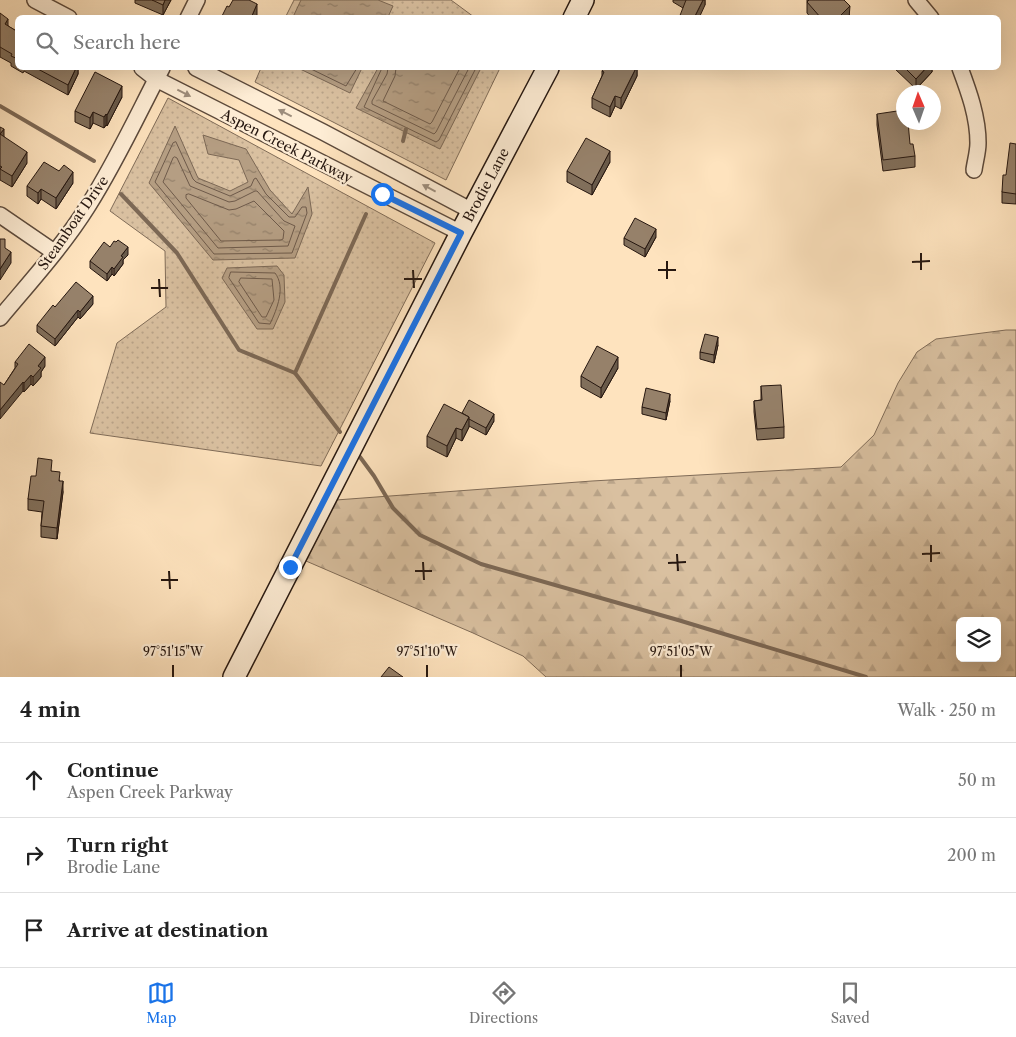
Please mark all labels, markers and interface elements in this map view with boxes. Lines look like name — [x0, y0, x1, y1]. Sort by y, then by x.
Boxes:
search box — [15, 15, 1001, 70]
icon: search — [33, 29, 61, 57]
text: Search here — [73, 31, 181, 54]
north arrow — [896, 85, 941, 130]
one-way arrow — [176, 89, 191, 97]
street label: Aspen Creek Parkway — [217, 105, 356, 187]
one-way arrow — [278, 108, 293, 117]
street label: Brodie Lane — [459, 145, 513, 225]
street label: Steamboat Drive — [34, 172, 112, 274]
route start — [371, 183, 394, 206]
one-way arrow — [422, 184, 437, 192]
route end — [279, 556, 302, 579]
map controls — [956, 617, 1001, 662]
button: layers — [956, 617, 1001, 662]
text: 97°51'15"W — [143, 644, 204, 659]
text: 97°51'10"W — [396, 644, 458, 659]
text: 97°51'05"W — [650, 644, 713, 659]
text: 4 min — [20, 697, 81, 722]
text: Walk · 250 m — [898, 700, 996, 720]
text: Continue — [67, 759, 159, 782]
icon: ahead — [20, 766, 48, 794]
text: 50 m — [958, 770, 996, 790]
text: Aspen Creek Parkway — [67, 782, 233, 802]
text: Turn right — [67, 834, 168, 857]
icon: right — [20, 841, 48, 869]
text: 200 m — [947, 845, 996, 865]
text: Brodie Lane — [67, 857, 160, 877]
icon: arrive — [20, 916, 48, 944]
text: Arrive at destination — [67, 919, 268, 942]
tab: Map — [146, 979, 176, 1027]
tab: Directions — [469, 979, 538, 1027]
tab: Saved — [831, 979, 870, 1027]

